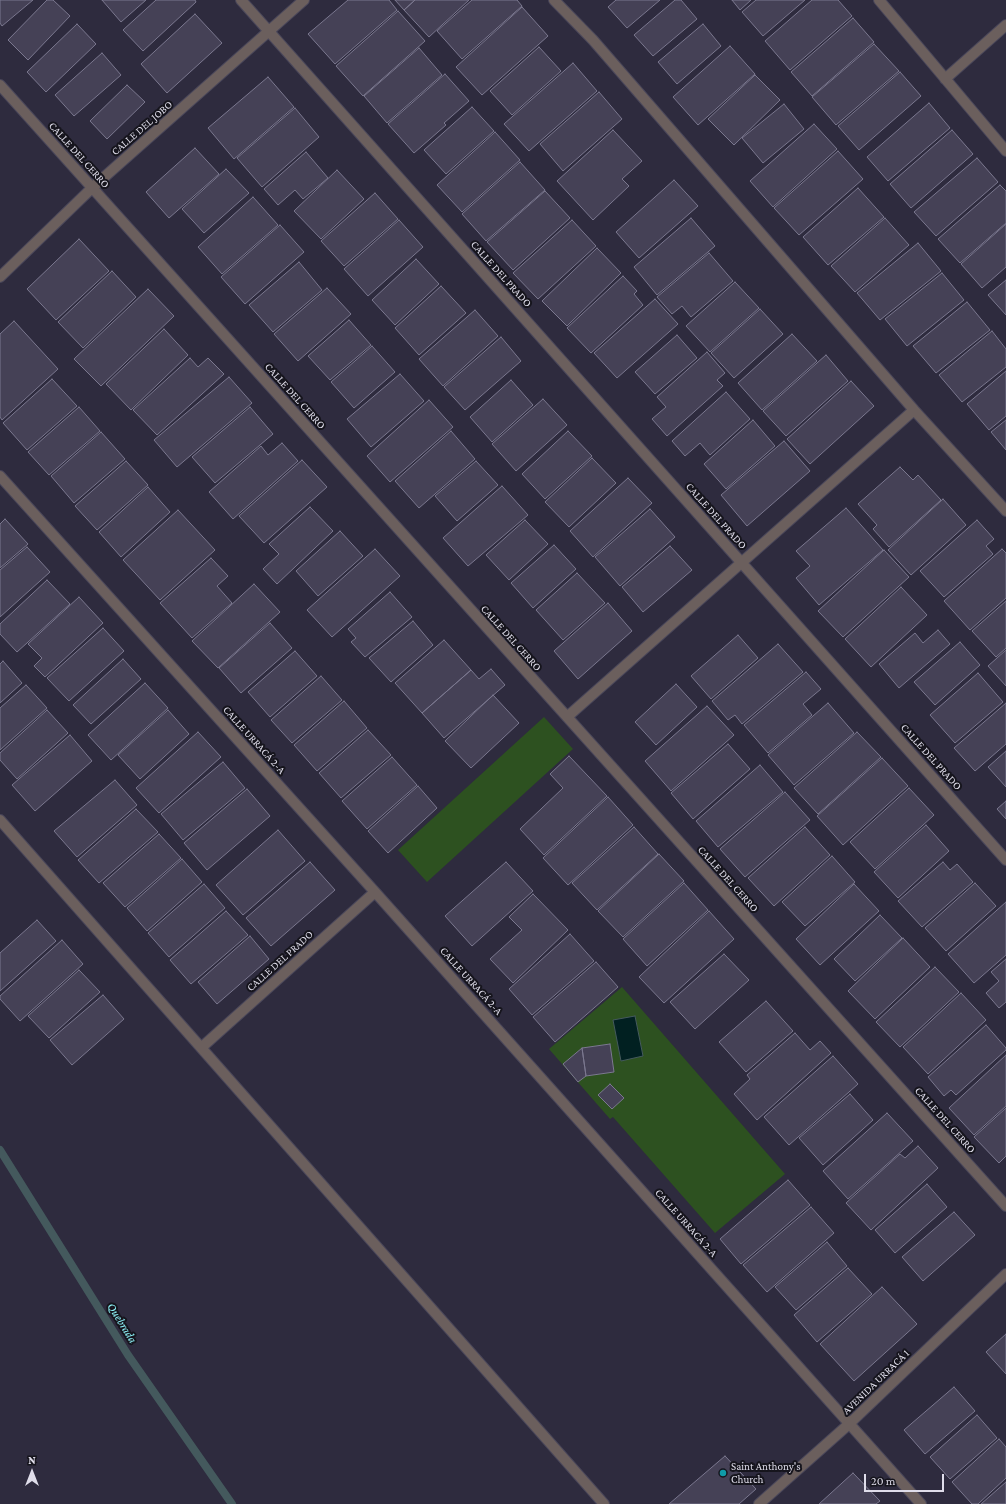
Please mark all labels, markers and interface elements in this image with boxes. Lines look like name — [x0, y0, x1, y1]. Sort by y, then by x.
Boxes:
street label: CALLE DEL JOBO — [109, 98, 175, 158]
street label: CALLE DEL CERRO — [46, 119, 112, 191]
street label: CALLE DEL PRADO — [468, 238, 534, 310]
street label: CALLE DEL CERRO — [262, 360, 328, 432]
street label: CALLE DEL PRADO — [683, 480, 749, 552]
street label: CALLE DEL CERRO — [478, 602, 544, 674]
street label: CALLE URRACÁ 2-A — [220, 703, 288, 777]
street label: CALLE DEL PRADO — [898, 721, 964, 793]
street label: CALLE DEL CERRO — [695, 843, 761, 915]
street label: CALLE DEL PRADO — [244, 928, 316, 994]
street label: CALLE URRACÁ 2-A — [437, 944, 505, 1018]
street label: CALLE DEL CERRO — [912, 1084, 978, 1156]
street label: CALLE URRACÁ 2-A — [652, 1186, 720, 1260]
water label: Quebrada — [104, 1300, 140, 1346]
street label: AVENIDA URRACÁ 1 — [840, 1347, 912, 1417]
north arrow — [12, 1452, 52, 1492]
text: N — [28, 1454, 36, 1466]
place label: Saint Anthony's Church — [731, 1460, 801, 1486]
scale bar — [866, 1466, 946, 1492]
marker: Saint Anthony's Church — [718, 1468, 728, 1478]
text: 20 m — [871, 1474, 895, 1488]

